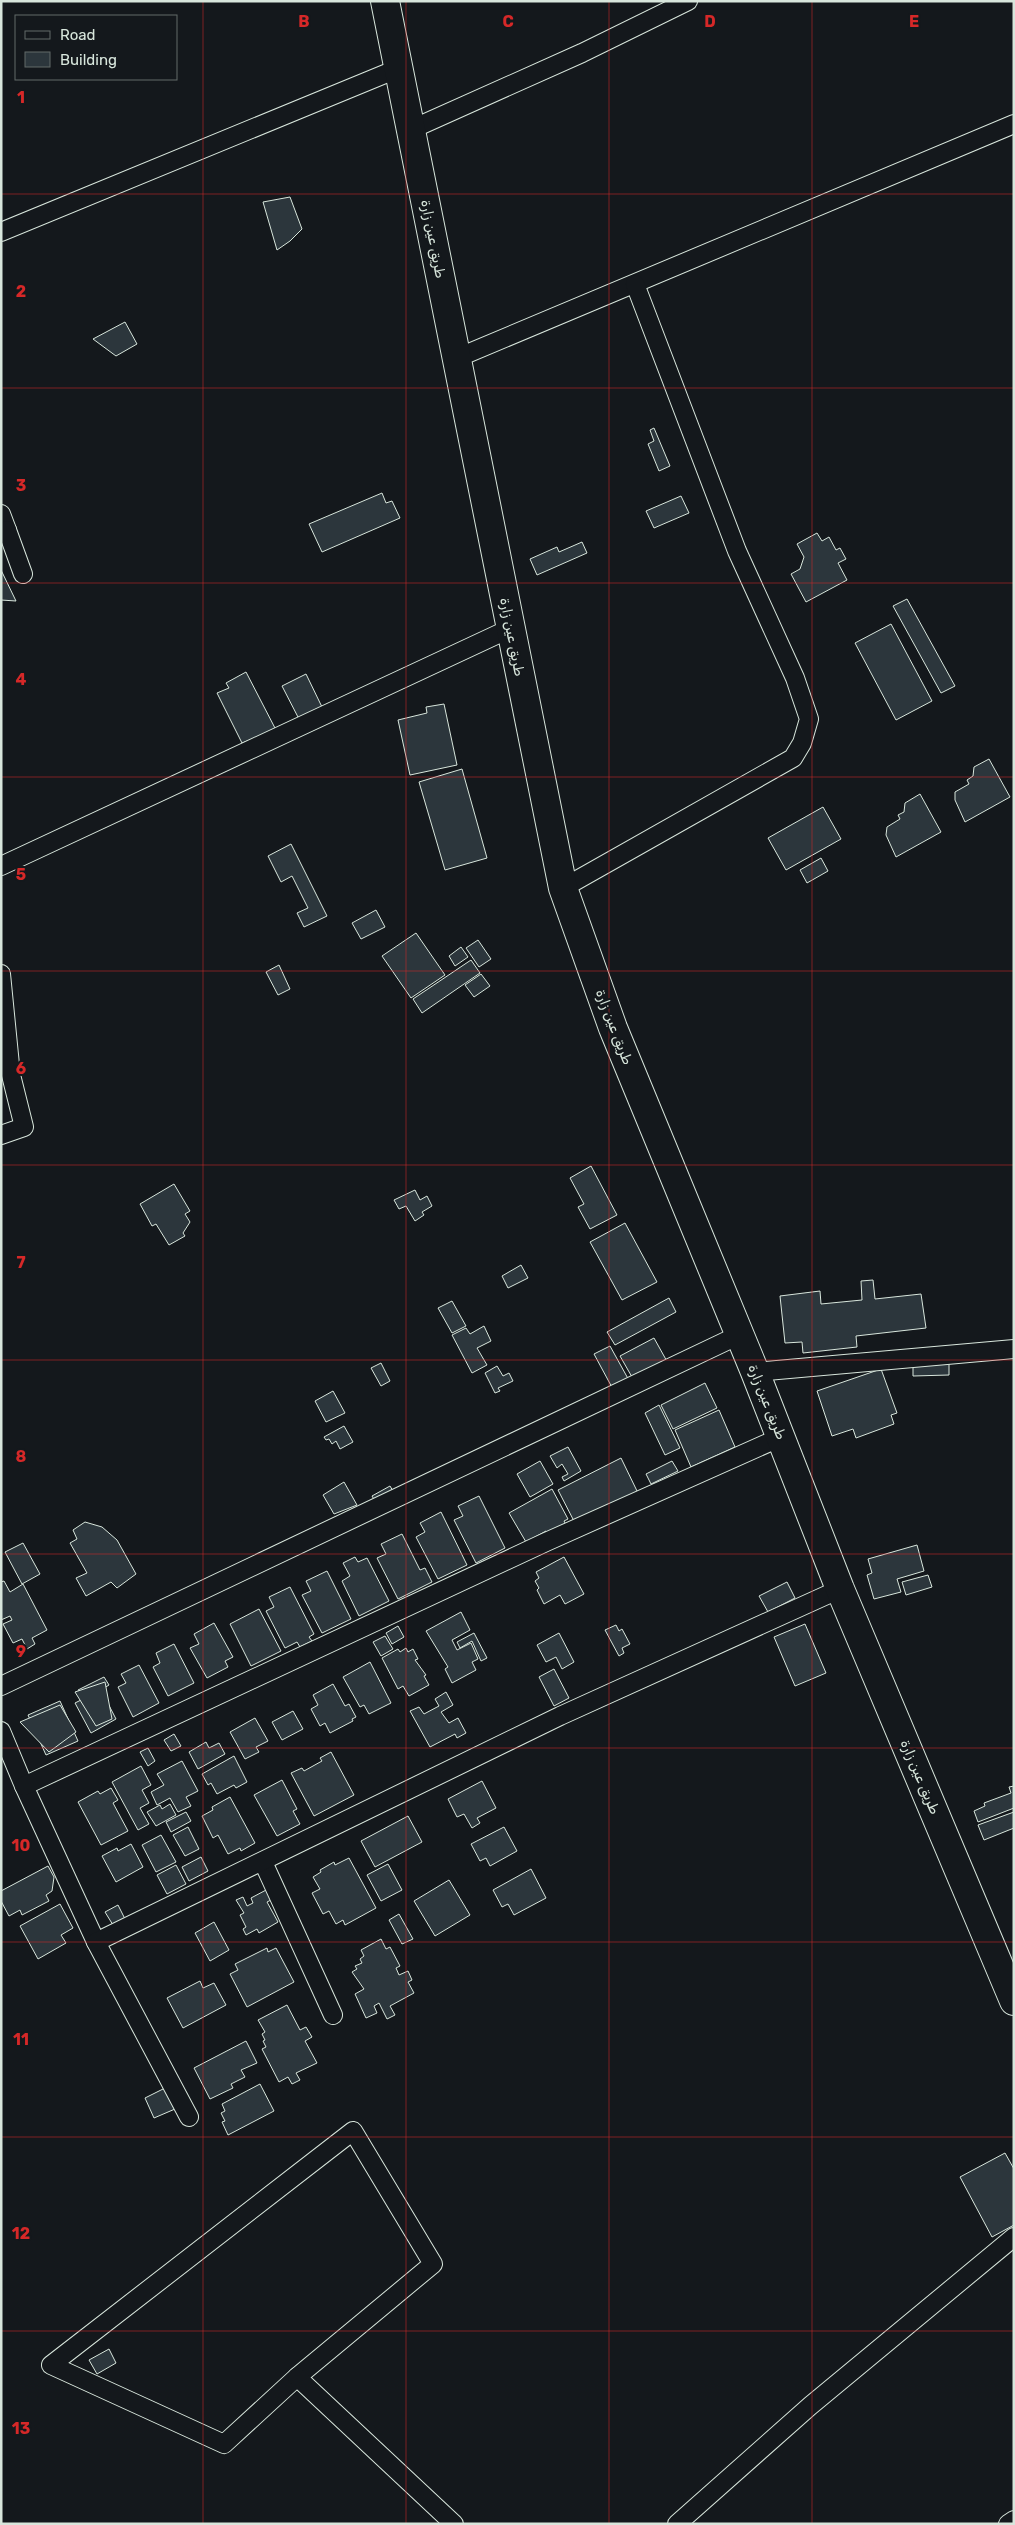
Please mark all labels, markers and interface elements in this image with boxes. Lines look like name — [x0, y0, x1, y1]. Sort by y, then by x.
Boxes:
text: B — [298, 12, 310, 31]
text: C — [502, 12, 514, 31]
text: D — [704, 12, 716, 31]
text: E — [909, 12, 919, 31]
legend — [15, 15, 178, 80]
text: Road — [60, 26, 96, 44]
text: Building — [60, 51, 117, 69]
text: 1 — [17, 88, 25, 107]
street label: طريق عين زارة — [417, 198, 449, 280]
text: 2 — [16, 282, 26, 301]
text: 3 — [16, 476, 26, 495]
street label: طريق عين زارة — [496, 596, 528, 678]
text: 4 — [16, 670, 27, 689]
text: 5 — [16, 865, 26, 884]
street label: طريق عين زارة — [592, 987, 636, 1067]
text: 6 — [16, 1059, 26, 1078]
text: 7 — [16, 1253, 26, 1272]
street label: طريق عين زارة — [744, 1362, 790, 1442]
text: 8 — [16, 1447, 27, 1466]
text: 9 — [16, 1642, 26, 1661]
street label: طريق عين زارة — [897, 1737, 943, 1817]
text: 10 — [12, 1836, 31, 1855]
text: 11 — [13, 2030, 29, 2049]
text: 12 — [12, 2224, 30, 2243]
text: 13 — [12, 2419, 30, 2438]

